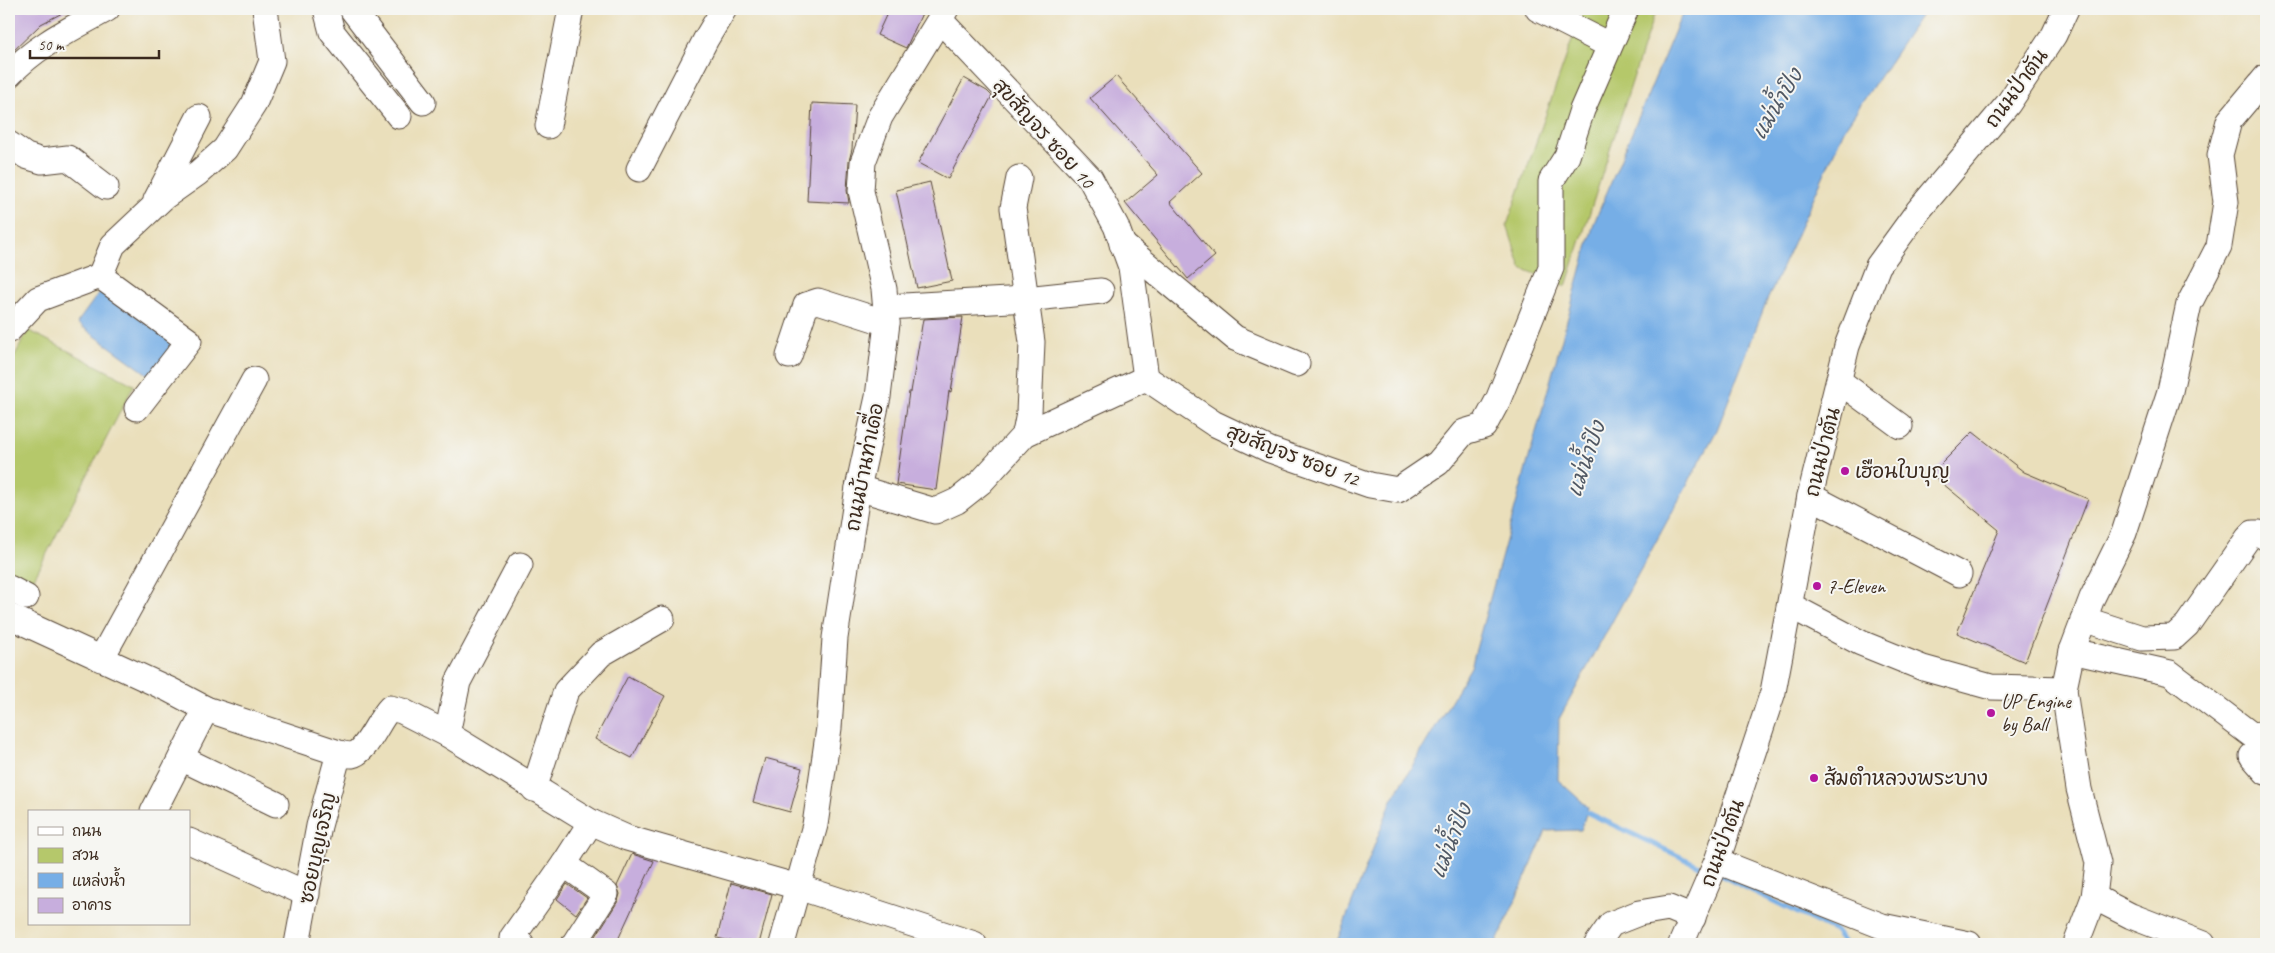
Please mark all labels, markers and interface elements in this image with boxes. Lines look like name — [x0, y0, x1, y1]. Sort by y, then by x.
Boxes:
scale bar — [30, 28, 159, 60]
text: 50 m — [38, 36, 65, 55]
street label: ถนนป่าตัน — [1979, 43, 2053, 133]
water label: แม่น้ำปิง — [1740, 59, 1809, 144]
street label: สุขสัญจร ซอย 10 — [985, 73, 1101, 197]
street label: ถนนบ้านท่าเดื่อ — [833, 399, 889, 533]
street label: ถนนป่าตัน — [1798, 405, 1846, 499]
water label: แม่น้ำปิง — [1554, 414, 1612, 500]
street label: สุขสัญจร ซอย 12 — [1222, 419, 1364, 496]
place label: เฮือนใบบุญ — [1855, 458, 1950, 487]
marker: เฮือนใบบุญ — [1839, 465, 1851, 477]
place label: 7-Eleven — [1827, 574, 1886, 599]
marker: 7-Eleven — [1811, 580, 1823, 592]
place label: UP Engine by Ball — [2001, 689, 2072, 737]
marker: UP Engine by Ball — [1985, 707, 1997, 719]
place label: ส้มตำหลวงพระบาง — [1824, 765, 1988, 791]
marker: ส้มตำหลวงพระบาง — [1808, 772, 1820, 784]
street label: ซอยบุญเจริญ — [293, 790, 344, 907]
water label: แม่น้ำปิง — [1418, 796, 1478, 882]
street label: ถนนป่าตัน — [1694, 796, 1750, 890]
legend — [28, 810, 190, 926]
text: ถนน — [72, 822, 101, 841]
text: สวน — [72, 846, 99, 865]
text: แหล่งน้ำ — [72, 867, 126, 891]
text: อาคาร — [72, 896, 112, 915]

